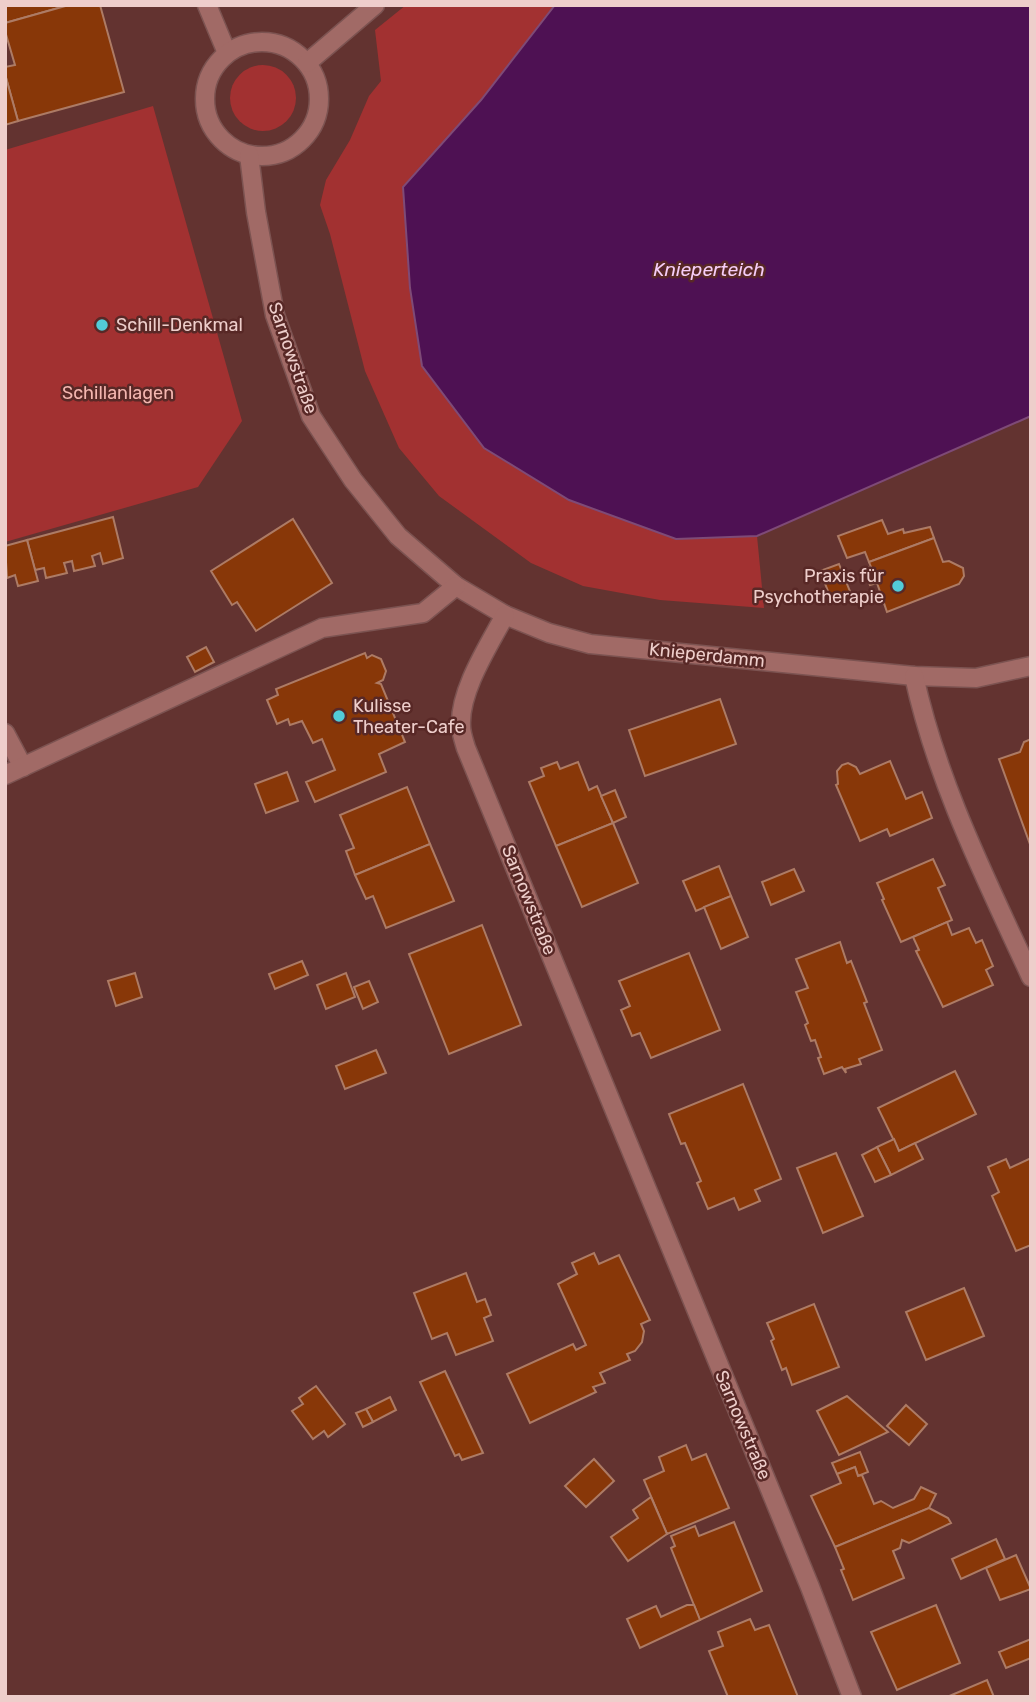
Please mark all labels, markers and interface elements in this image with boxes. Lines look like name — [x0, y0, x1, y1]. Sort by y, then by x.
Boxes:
water label: Knieperteich — [653, 258, 765, 281]
street label: Sarnowstraße — [264, 299, 322, 417]
place label: Schill-Denkmal — [116, 314, 243, 336]
marker: Schill-Denkmal — [94, 317, 110, 333]
park label: Schillanlagen — [62, 382, 174, 404]
place label: Praxis für Psychotherapie — [753, 565, 884, 608]
marker: Praxis für Psychotherapie — [890, 578, 906, 594]
street label: Knieperdamm — [648, 638, 766, 672]
place label: Kulisse Theater-Cafe — [353, 695, 465, 738]
marker: Kulisse Theater-Cafe — [331, 708, 347, 724]
street label: Sarnowstraße — [497, 842, 561, 958]
street label: Sarnowstraße — [710, 1367, 776, 1483]

